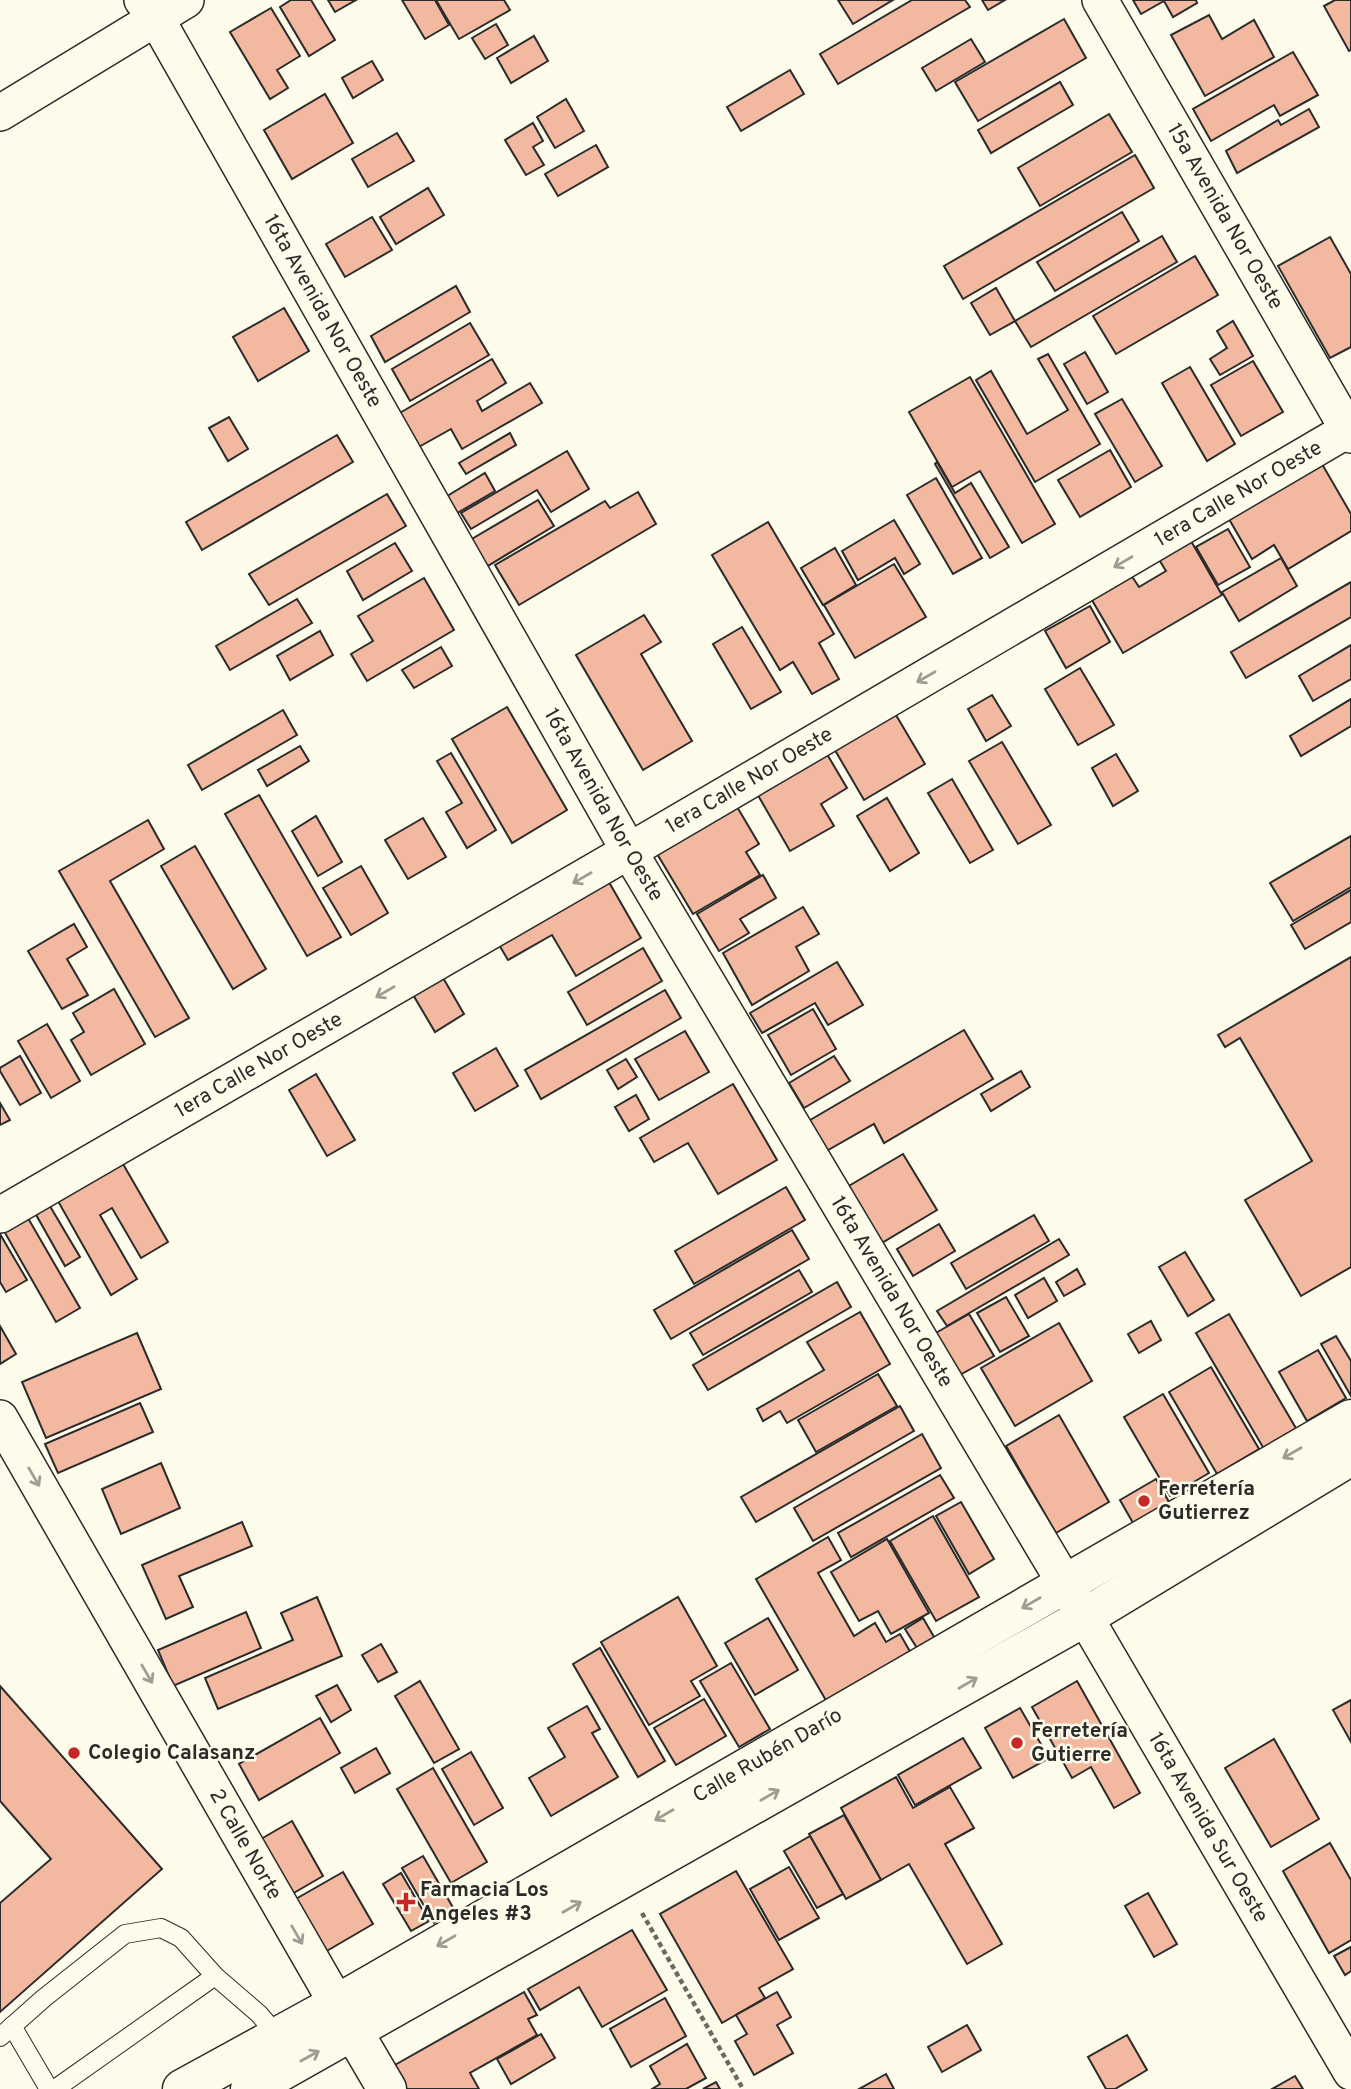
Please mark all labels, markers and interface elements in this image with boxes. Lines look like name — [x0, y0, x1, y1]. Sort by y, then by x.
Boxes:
street label: 15a Avenida Nor Oeste — [1161, 118, 1289, 315]
street label: 16ta Avenida Nor Oeste — [257, 210, 388, 413]
street label: 1era Calle Nor Oeste — [1150, 434, 1327, 554]
one-way arrow — [1113, 555, 1133, 569]
one-way arrow — [917, 670, 937, 684]
street label: 16ta Avenida Nor Oeste — [537, 704, 669, 906]
street label: 1era Calle Nor Oeste — [661, 721, 838, 840]
one-way arrow — [572, 871, 592, 885]
one-way arrow — [375, 986, 396, 999]
street label: 1era Calle Nor Oeste — [170, 1006, 348, 1124]
street label: 16ta Avenida Nor Oeste — [824, 1191, 959, 1393]
one-way arrow — [1282, 1446, 1302, 1460]
one-way arrow — [27, 1466, 41, 1486]
place label: Ferretería Gutierrez — [1158, 1476, 1255, 1527]
marker: Ferretería Gutierrez — [1136, 1493, 1152, 1509]
one-way arrow — [1021, 1597, 1042, 1610]
one-way arrow — [141, 1663, 154, 1684]
one-way arrow — [957, 1676, 977, 1690]
street label: Calle Rubén Darío — [688, 1702, 847, 1809]
place label: Ferretería Gutierre — [1031, 1718, 1128, 1769]
street label: 16ta Avenida Sur Oeste — [1142, 1727, 1274, 1928]
marker: Ferretería Gutierre — [1009, 1735, 1025, 1751]
place label: Colegio Calasanz — [88, 1740, 255, 1767]
marker: Colegio Calasanz — [66, 1745, 82, 1761]
street label: 2 Calle Norte — [203, 1784, 288, 1905]
one-way arrow — [759, 1788, 780, 1801]
one-way arrow — [655, 1808, 675, 1822]
place label: Farmacia Los Angeles #3 — [420, 1877, 549, 1928]
marker: Farmacia Los Angeles #3 — [398, 1894, 414, 1910]
one-way arrow — [561, 1900, 582, 1913]
one-way arrow — [291, 1924, 304, 1945]
one-way arrow — [436, 1935, 457, 1948]
one-way arrow — [299, 2049, 320, 2062]

